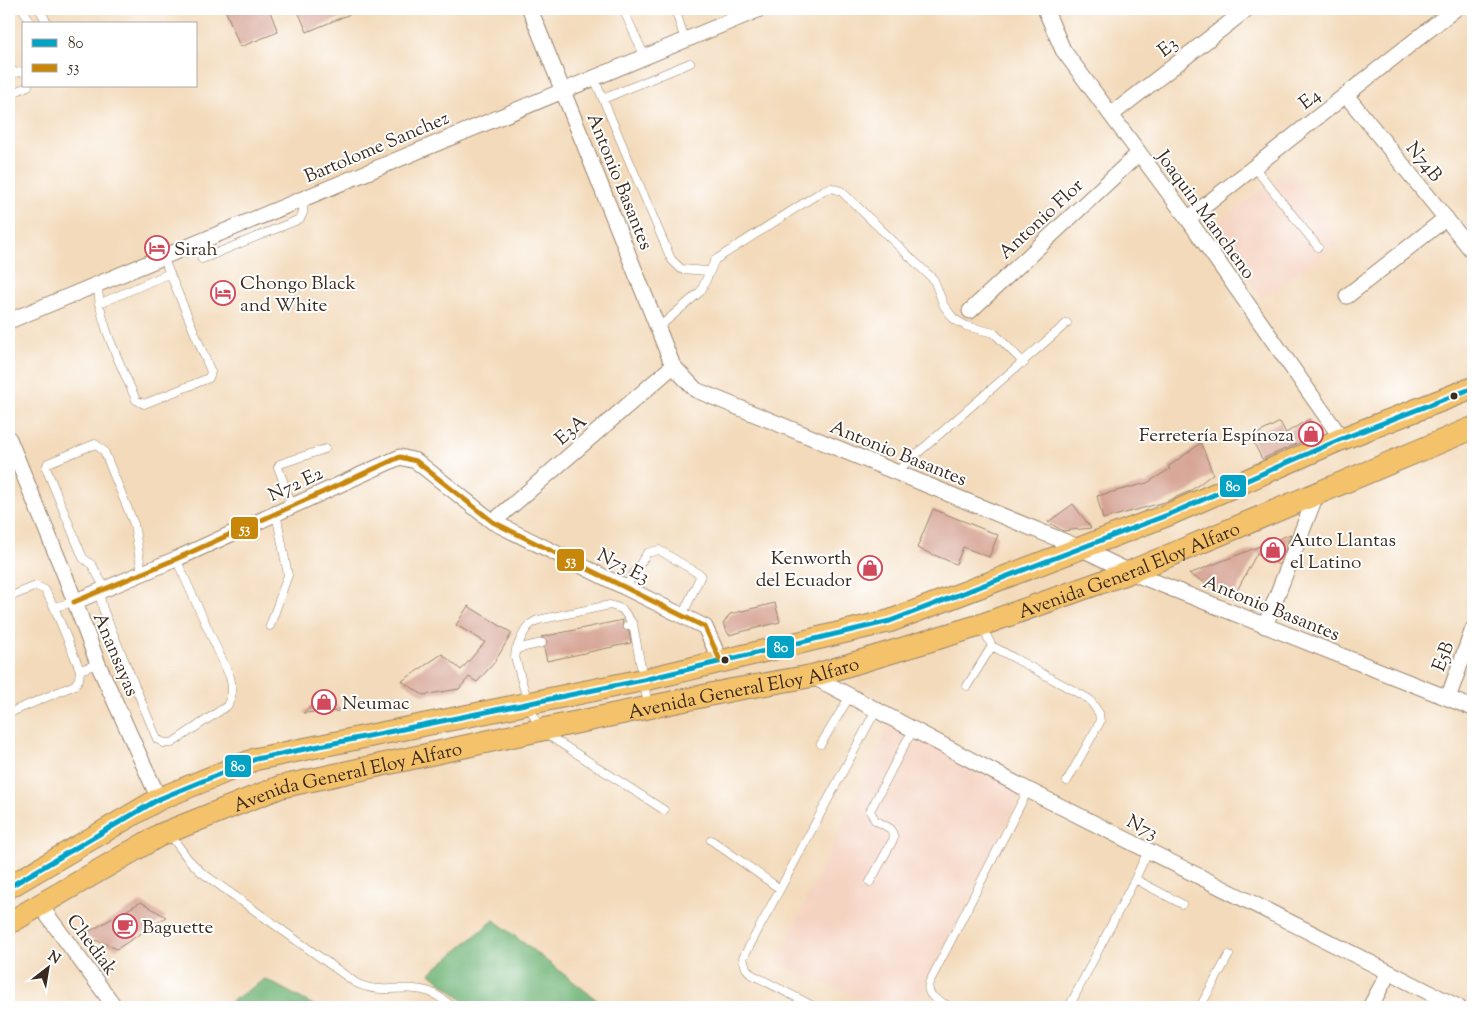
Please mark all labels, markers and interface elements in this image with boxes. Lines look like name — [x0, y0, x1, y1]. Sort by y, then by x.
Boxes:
legend — [22, 22, 198, 88]
street label: E3 — [1153, 31, 1184, 65]
text: 80 — [68, 34, 84, 55]
text: 53 — [67, 58, 79, 79]
street label: E4 — [1294, 83, 1327, 117]
street label: Bartolome Sanchez — [300, 106, 454, 191]
street label: Antonio Basantes — [579, 110, 658, 254]
street label: N74B — [1398, 137, 1448, 189]
street label: Joaquin Mancheno — [1148, 145, 1261, 285]
street label: Antonio Flor — [993, 173, 1090, 266]
hotel icon: Sirah — [144, 235, 170, 261]
place label: Sirah — [174, 237, 218, 264]
place label: Chongo Black and White — [240, 271, 357, 320]
hotel icon: Chongo Black and White — [210, 280, 236, 306]
unlabelled marker — [1449, 391, 1459, 401]
street label: E3A — [550, 409, 594, 452]
street label: Antonio Basantes — [826, 415, 970, 494]
shop icon: Ferretería Espínoza — [1298, 421, 1324, 447]
place label: Ferretería Espínoza — [1139, 423, 1294, 450]
street label: N72 E2 — [264, 461, 328, 510]
line badge: 80 — [1219, 474, 1247, 498]
text: 80 — [1226, 478, 1241, 498]
line badge: 53 — [230, 516, 259, 540]
street label: Avenida General Eloy Alfaro — [1015, 516, 1245, 627]
text: 53 — [239, 520, 251, 540]
place label: Auto Llantas el Latino — [1290, 528, 1396, 577]
shop icon: Auto Llantas el Latino — [1260, 537, 1286, 563]
street label: N73 E3 — [592, 543, 654, 592]
place label: Kenworth del Ecuador — [756, 546, 852, 595]
line badge: 53 — [556, 548, 585, 572]
text: 53 — [565, 552, 577, 572]
shop icon: Kenworth del Ecuador — [857, 555, 883, 581]
street label: Antonio Basantes — [1199, 570, 1343, 649]
street label: Anansayas — [85, 609, 144, 701]
line badge: 80 — [766, 635, 795, 659]
street label: E5B — [1426, 638, 1462, 676]
text: 80 — [774, 639, 789, 659]
street label: Avenida General Eloy Alfaro — [626, 652, 863, 727]
unlabelled marker — [720, 655, 730, 665]
shop icon: Neumac — [311, 689, 337, 715]
place label: Neumac — [342, 691, 410, 718]
street label: Avenida General Eloy Alfaro — [230, 736, 465, 820]
line badge: 80 — [224, 754, 252, 778]
text: 80 — [231, 758, 246, 778]
street label: N73 — [1121, 809, 1162, 848]
street label: Chediak — [59, 909, 123, 982]
cafe icon: Baguette — [112, 913, 138, 939]
place label: Baguette — [142, 915, 213, 942]
north arrow — [22, 944, 72, 994]
text: N — [44, 947, 64, 970]

